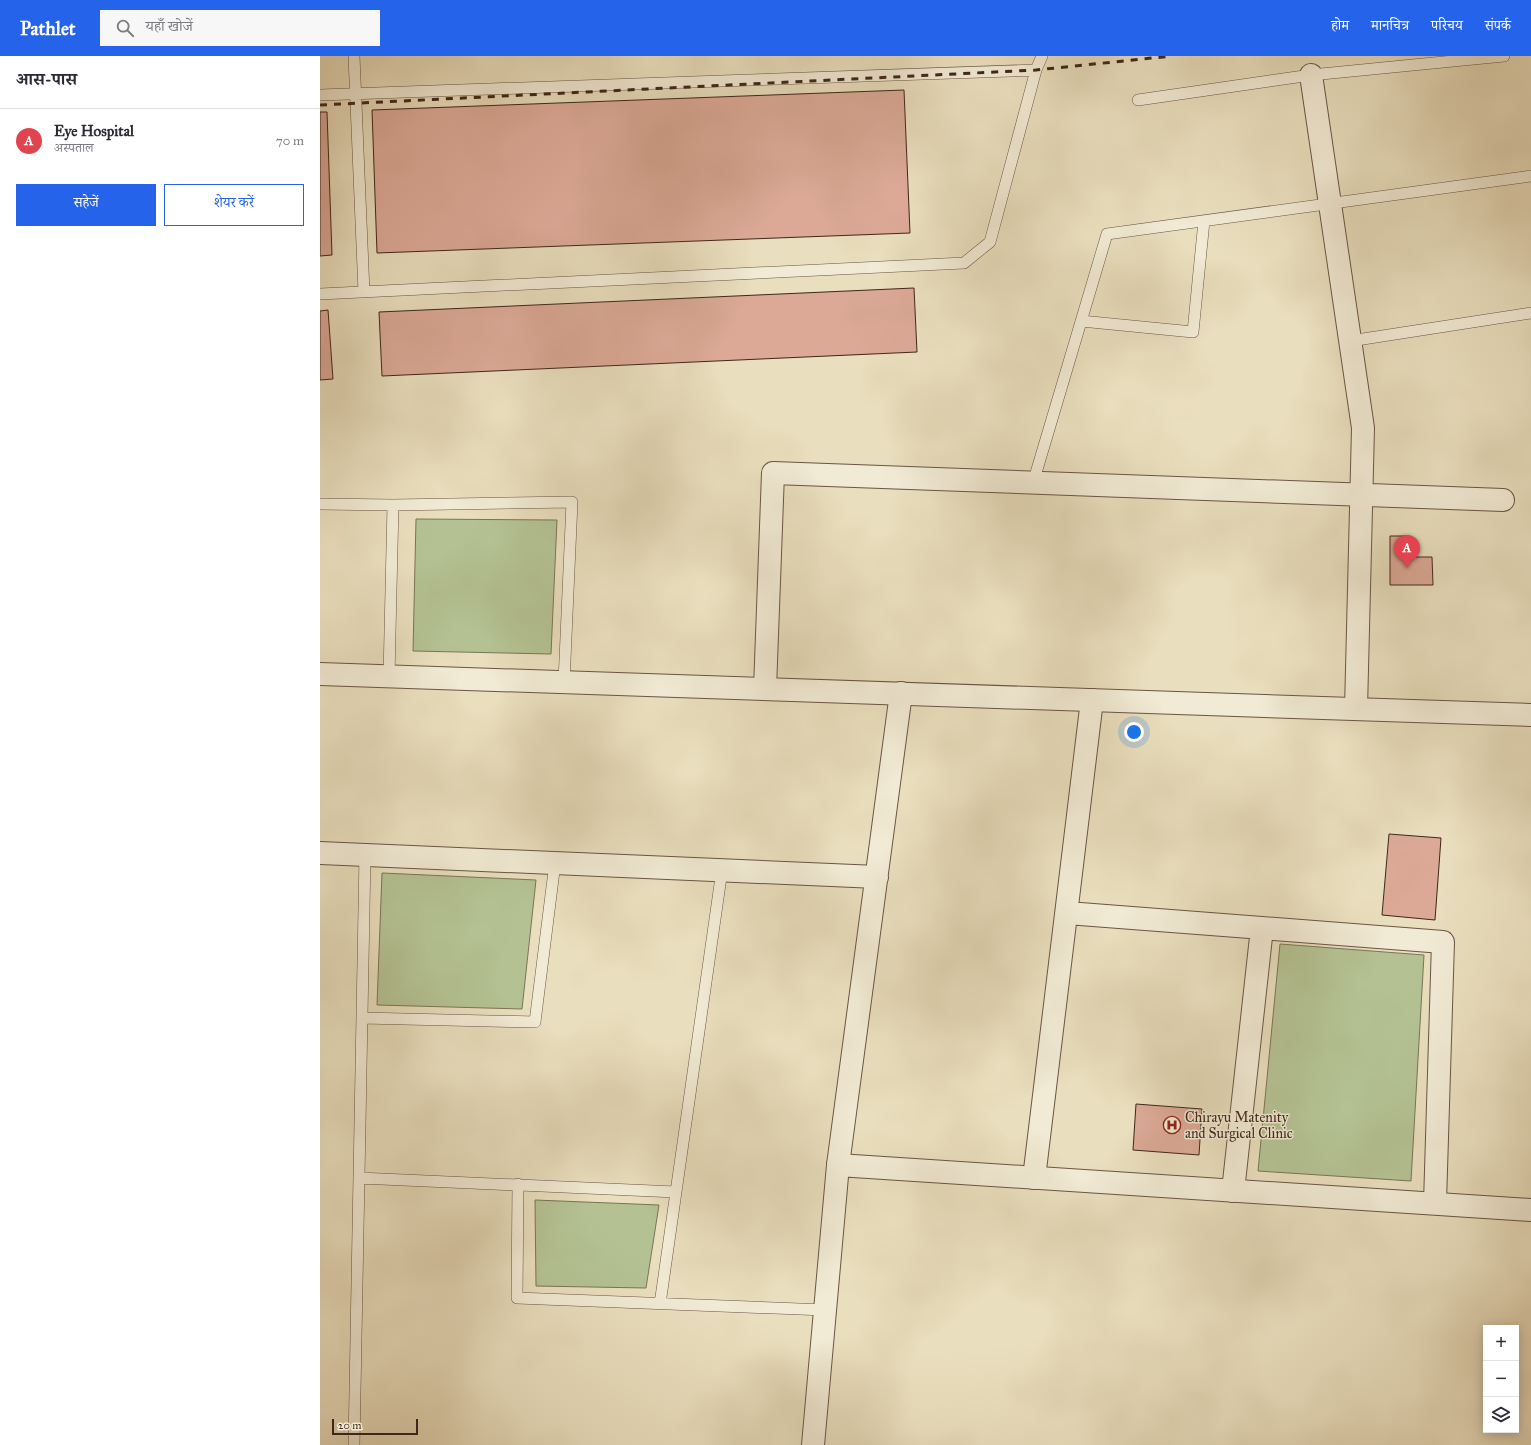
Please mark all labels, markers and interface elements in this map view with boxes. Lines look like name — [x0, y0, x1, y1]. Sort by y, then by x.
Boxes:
search box — [100, 10, 380, 46]
text: Pathlet — [20, 17, 76, 40]
icon: search — [114, 17, 136, 39]
text: यहाँ खोजें — [146, 17, 193, 35]
text: होम — [1331, 17, 1349, 34]
text: मानचित्र — [1371, 17, 1409, 34]
text: परिचय — [1431, 17, 1463, 34]
text: संपर्क — [1485, 17, 1511, 34]
text: आस-पास — [16, 69, 77, 90]
text: Eye Hospital — [54, 122, 134, 140]
text: A — [25, 133, 33, 149]
text: 70 m — [276, 133, 304, 149]
text: अस्पताल — [54, 140, 94, 156]
button: सहेजें — [16, 184, 156, 226]
button: शेयर करें — [164, 184, 304, 226]
pin: A — [1394, 535, 1420, 568]
your location — [1124, 722, 1144, 742]
place label: Chirayu Matenity and Surgical Clinic — [1185, 1109, 1293, 1142]
hospital icon: Chirayu Matenity and Surgical Clinic — [1162, 1115, 1182, 1135]
map controls — [1483, 1325, 1519, 1433]
button: + — [1483, 1325, 1519, 1361]
button: − — [1483, 1361, 1519, 1397]
button: layers — [1483, 1397, 1519, 1433]
scale bar — [332, 1417, 418, 1436]
text: 20 m — [338, 1419, 361, 1432]

